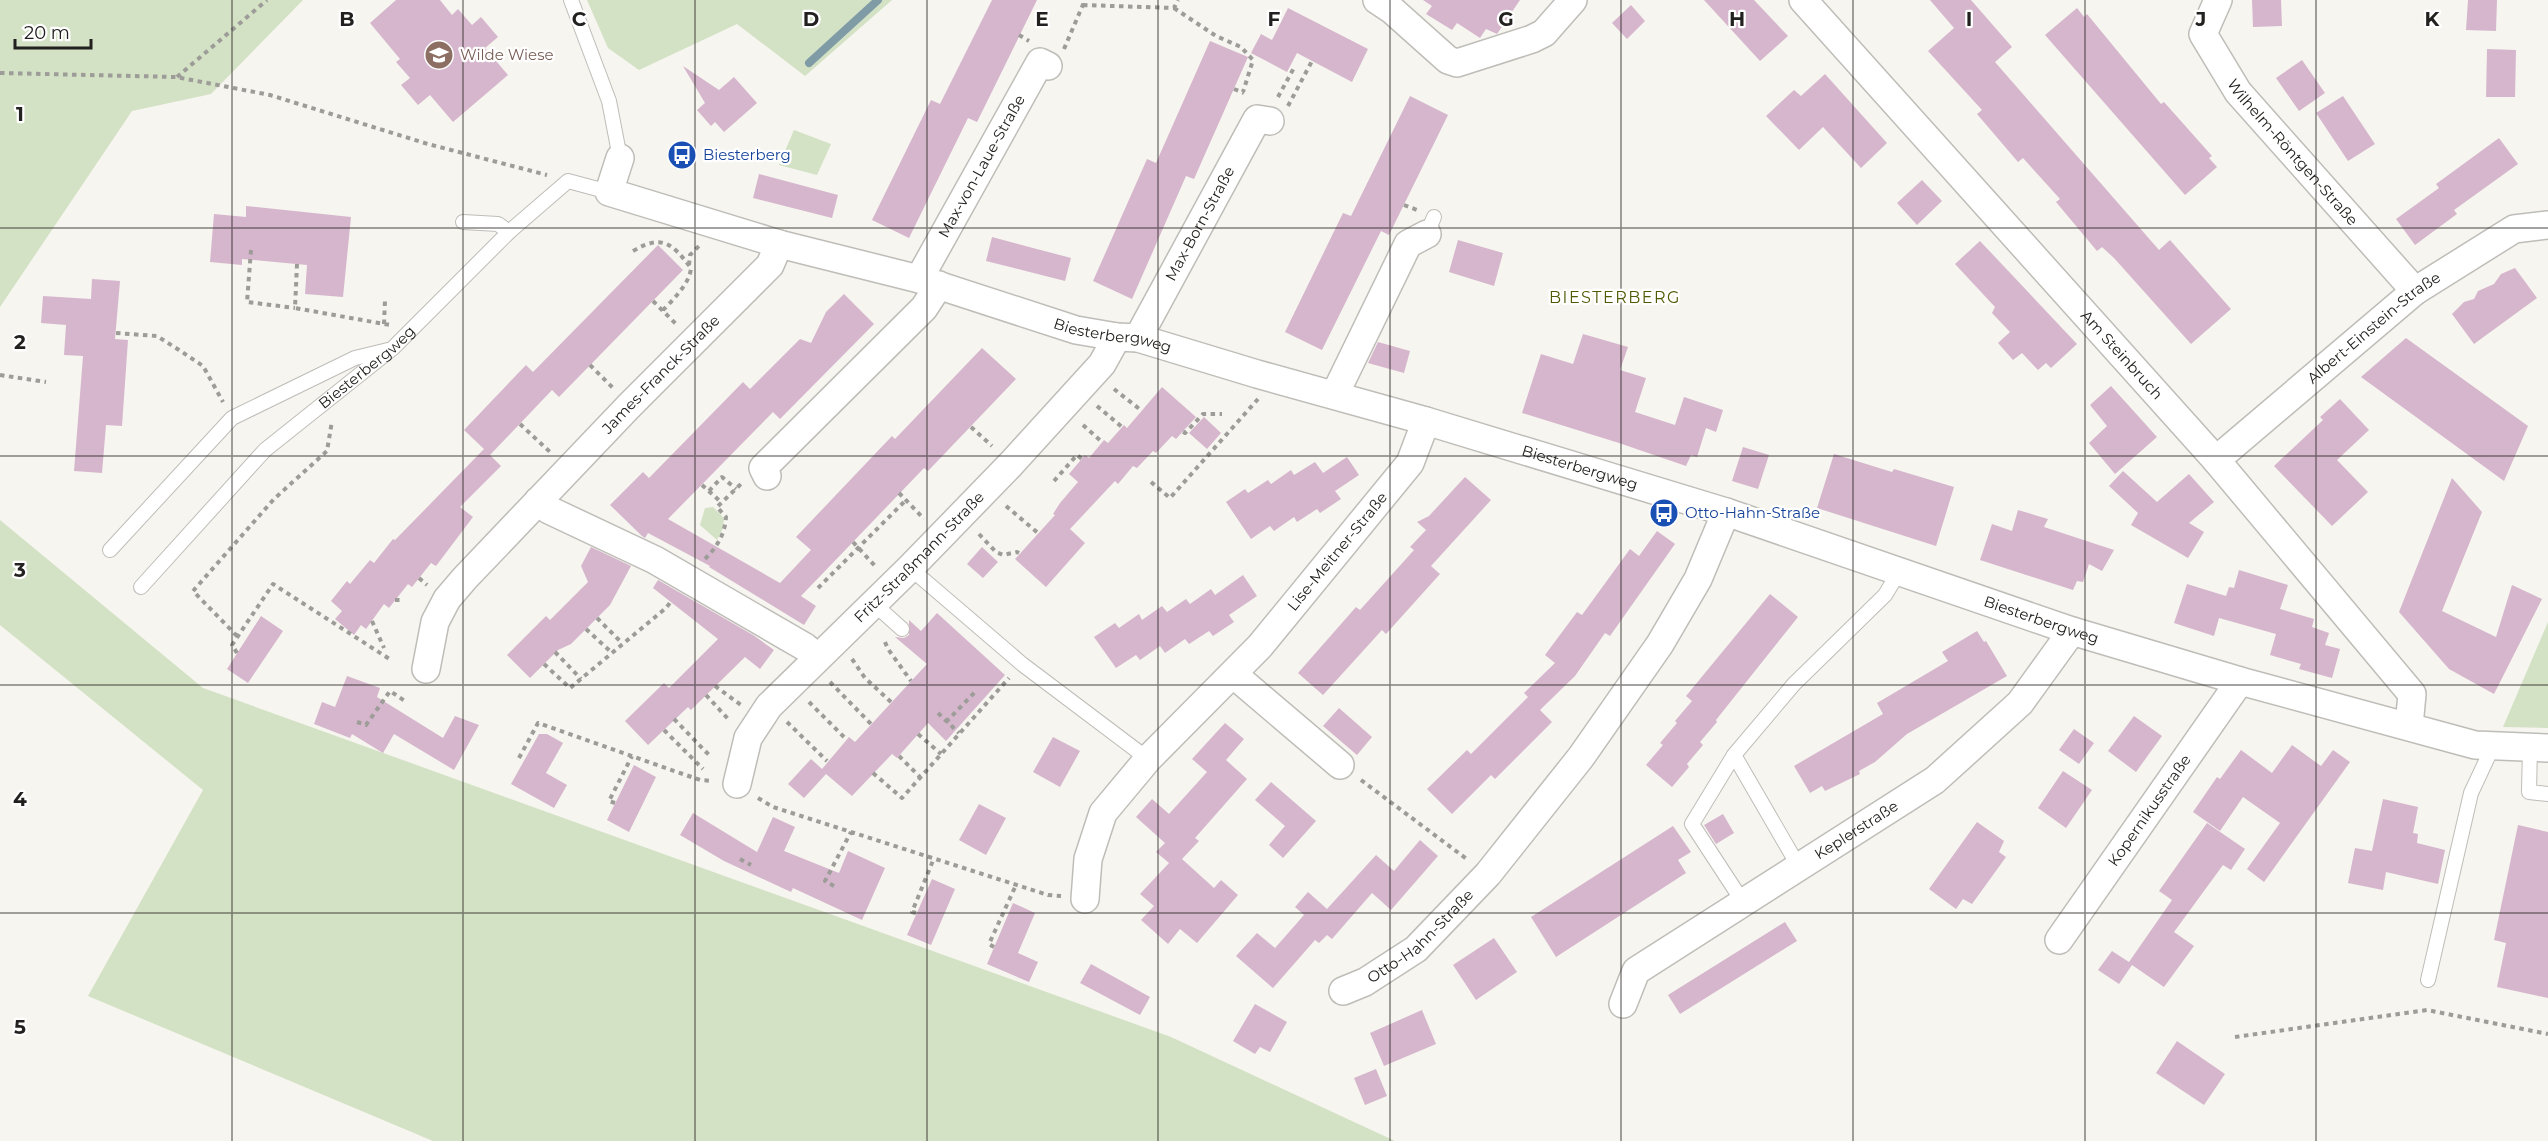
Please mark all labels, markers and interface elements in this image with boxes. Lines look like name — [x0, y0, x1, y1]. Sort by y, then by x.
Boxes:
text: B — [339, 7, 355, 31]
text: C — [572, 7, 587, 31]
text: D — [803, 7, 819, 31]
text: E — [1035, 7, 1049, 31]
text: F — [1268, 7, 1281, 31]
text: G — [1498, 7, 1514, 31]
text: H — [1729, 7, 1745, 31]
text: I — [1966, 7, 1972, 31]
text: J — [2195, 7, 2206, 31]
text: K — [2425, 7, 2441, 31]
scale bar — [15, 12, 92, 50]
text: 20 m — [24, 22, 70, 44]
school or university icon: Wilde Wiese — [423, 39, 455, 71]
place label: Wilde Wiese — [460, 45, 554, 64]
street label: Wilhelm-Röntgen-Straße — [2223, 75, 2362, 229]
street label: Max-von-Laue-Straße — [934, 91, 1029, 241]
text: 1 — [16, 102, 24, 126]
bus stop icon: Biesterberg — [666, 139, 698, 171]
place label: Biesterberg — [703, 145, 791, 164]
street label: Max-Born-Straße — [1161, 163, 1238, 284]
street label: Albert-Einstein-Straße — [2303, 268, 2444, 387]
district label: BIESTERBERG — [1549, 288, 1681, 307]
street label: Am Steinbruch — [2077, 306, 2167, 403]
street label: James-Franck-Straße — [597, 311, 723, 438]
street label: Biesterbergweg — [1051, 313, 1174, 357]
street label: Biesterbergweg — [314, 321, 419, 413]
text: 2 — [14, 330, 26, 354]
street label: Biesterbergweg — [1520, 441, 1640, 494]
street label: Fritz-Straßmann-Straße — [850, 487, 988, 626]
street label: Lise-Meitner-Straße — [1283, 488, 1391, 614]
bus stop icon: Otto-Hahn-Straße — [1648, 497, 1680, 529]
place label: Otto-Hahn-Straße — [1685, 503, 1820, 522]
text: 3 — [13, 558, 26, 582]
street label: Biesterbergweg — [1981, 591, 2101, 647]
street label: Kopernikusstraße — [2103, 751, 2195, 870]
text: 4 — [13, 787, 27, 811]
street label: Keplerstraße — [1811, 796, 1901, 863]
street label: Otto-Hahn-Straße — [1363, 885, 1477, 987]
text: 5 — [14, 1015, 26, 1039]

